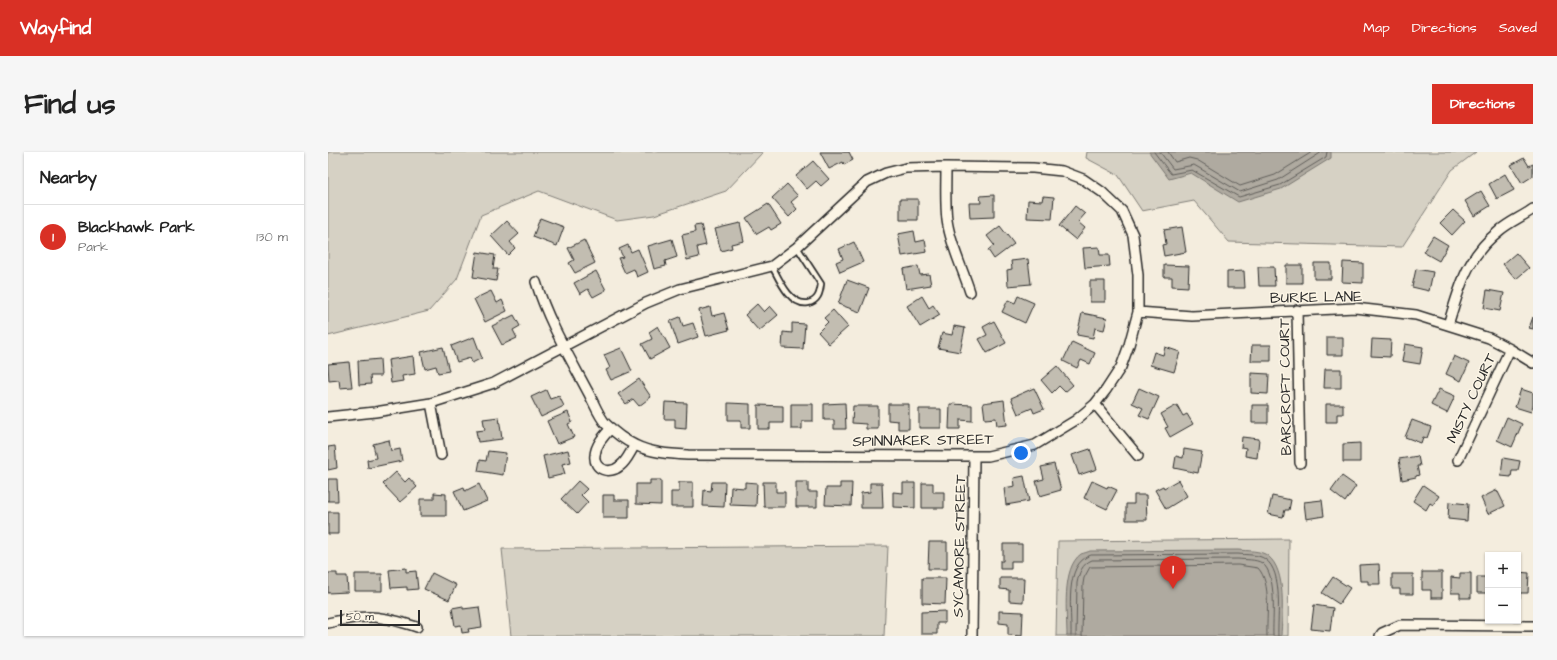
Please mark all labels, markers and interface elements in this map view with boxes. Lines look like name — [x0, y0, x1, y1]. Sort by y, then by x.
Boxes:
text: Wayfind — [20, 15, 91, 42]
text: Map — [1363, 18, 1390, 38]
text: Directions — [1412, 18, 1477, 38]
text: Saved — [1499, 18, 1537, 38]
button: Directions — [1432, 84, 1533, 124]
text: Find us — [24, 85, 115, 124]
text: Nearby — [40, 166, 97, 190]
text: Blackhawk Park — [78, 217, 194, 238]
text: 1 — [52, 228, 54, 246]
text: 130 m — [256, 228, 288, 246]
text: Park — [78, 238, 108, 256]
street label: BURKE LANE — [1270, 286, 1362, 309]
street label: BARCROFT COURT — [1274, 318, 1297, 456]
street label: MISTY COURT — [1441, 349, 1502, 447]
street label: SPINNAKER STREET — [852, 429, 994, 452]
your location — [1011, 443, 1031, 463]
street label: SYCAMORE STREET — [948, 474, 971, 618]
map controls — [1485, 552, 1521, 624]
button: + — [1485, 552, 1521, 588]
pin: 1 — [1160, 556, 1186, 589]
button: − — [1485, 588, 1521, 624]
scale bar — [340, 608, 420, 627]
text: 50 m — [346, 609, 374, 624]

